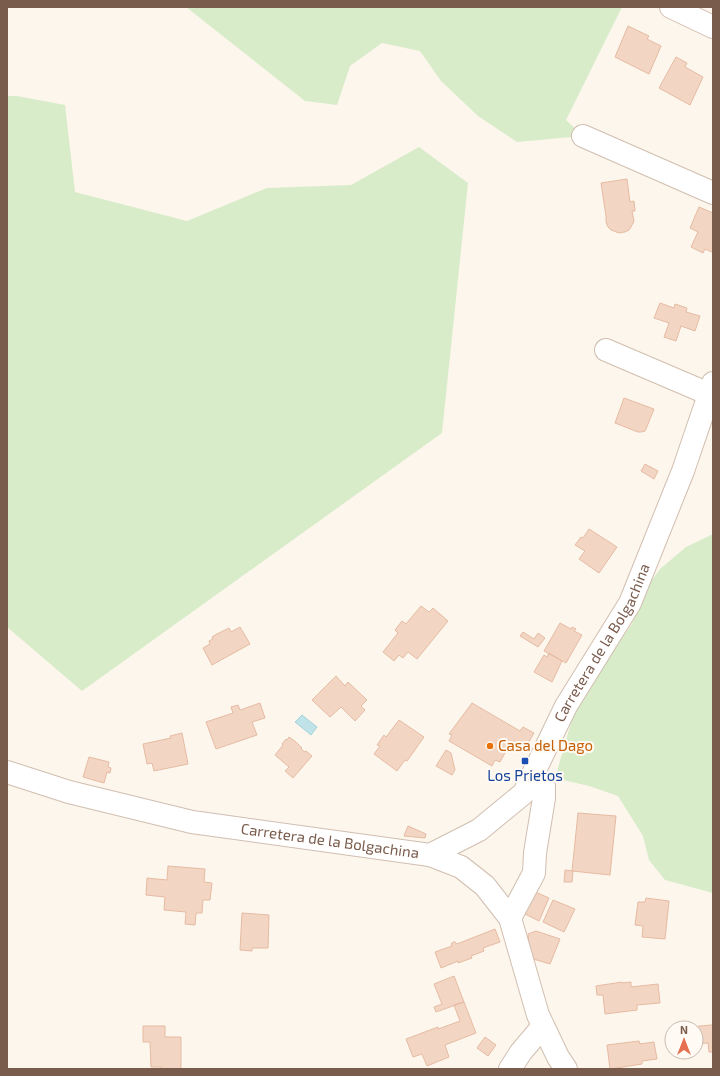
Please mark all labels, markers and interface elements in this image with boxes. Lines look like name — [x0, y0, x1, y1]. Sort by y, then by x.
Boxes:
street label: Carretera de la Bolgachina — [550, 561, 653, 725]
place label: Casa del Dago — [498, 736, 593, 754]
marker: Casa del Dago — [485, 741, 495, 751]
marker: Los Prietos — [520, 756, 530, 766]
place label: Los Prietos — [487, 766, 563, 784]
street label: Carretera de la Bolgachina — [240, 819, 420, 861]
north arrow — [664, 1020, 704, 1060]
text: N — [680, 1023, 688, 1036]

